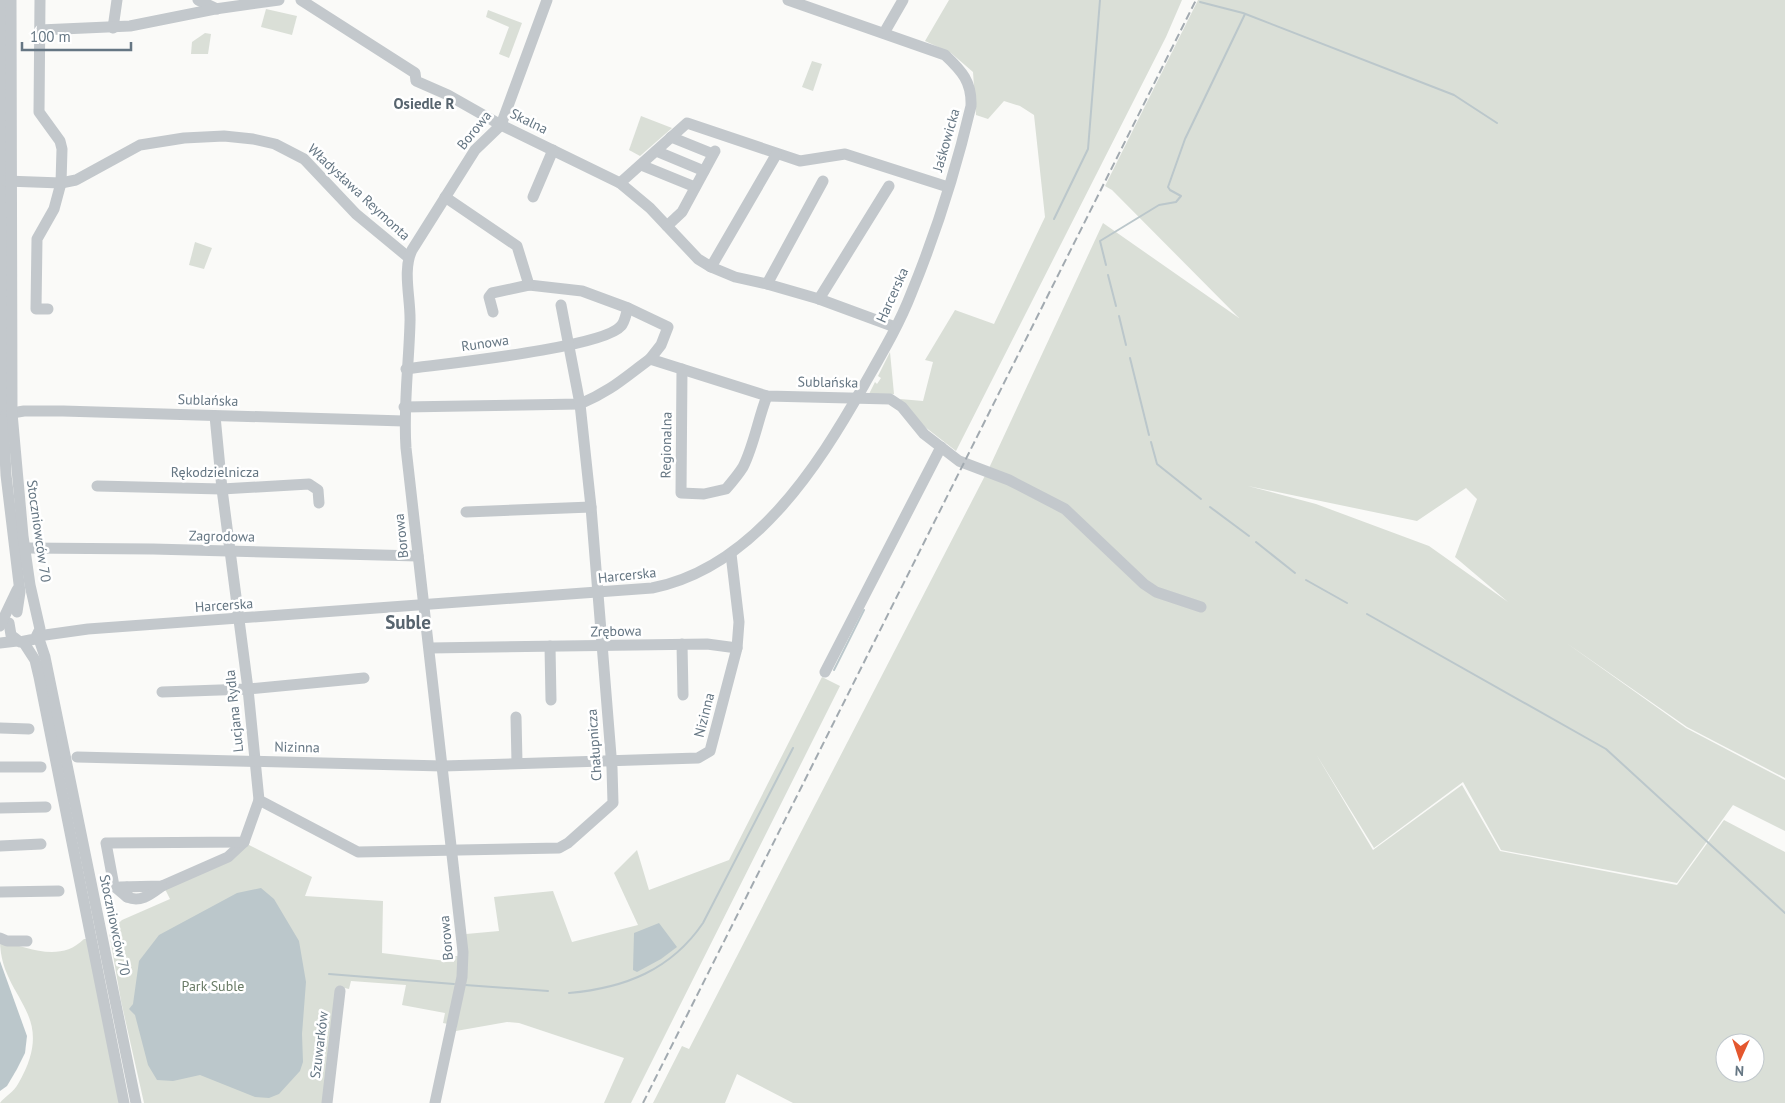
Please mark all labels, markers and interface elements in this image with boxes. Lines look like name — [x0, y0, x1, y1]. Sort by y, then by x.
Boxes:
scale bar — [22, 20, 131, 52]
text: 100 m — [30, 27, 71, 46]
district label: Osiedle R — [394, 94, 454, 113]
street label: Skalna — [507, 104, 551, 138]
street label: Jaśkowicka — [928, 106, 964, 175]
street label: Borowa — [453, 107, 495, 153]
street label: Władysława Reymonta — [304, 140, 414, 244]
street label: Harcerska — [872, 265, 912, 325]
street label: Runowa — [460, 331, 510, 355]
street label: Sublańska — [797, 372, 859, 392]
street label: Sublańska — [177, 390, 239, 410]
street label: Regionalna — [656, 411, 676, 478]
street label: Rękodzielnicza — [171, 463, 259, 481]
street label: Stoczniowców 70 — [23, 479, 55, 584]
street label: Borowa — [390, 513, 412, 559]
street label: Zagrodowa — [189, 526, 255, 546]
street label: Harcerska — [597, 563, 657, 587]
street label: Harcerska — [194, 594, 254, 616]
district label: Suble — [385, 610, 431, 634]
street label: Zrębowa — [590, 622, 642, 640]
street label: Lucjana Rydla — [221, 669, 247, 753]
street label: Nizinna — [690, 691, 718, 739]
street label: Chałupnicza — [582, 708, 606, 782]
street label: Nizinna — [274, 738, 320, 756]
street label: Stoczniowców 70 — [95, 873, 135, 978]
street label: Borowa — [435, 915, 457, 961]
park label: Park Suble — [182, 977, 244, 995]
street label: Szuwarków — [306, 1010, 332, 1080]
north arrow — [1715, 1033, 1765, 1083]
text: N — [1734, 1062, 1744, 1080]

